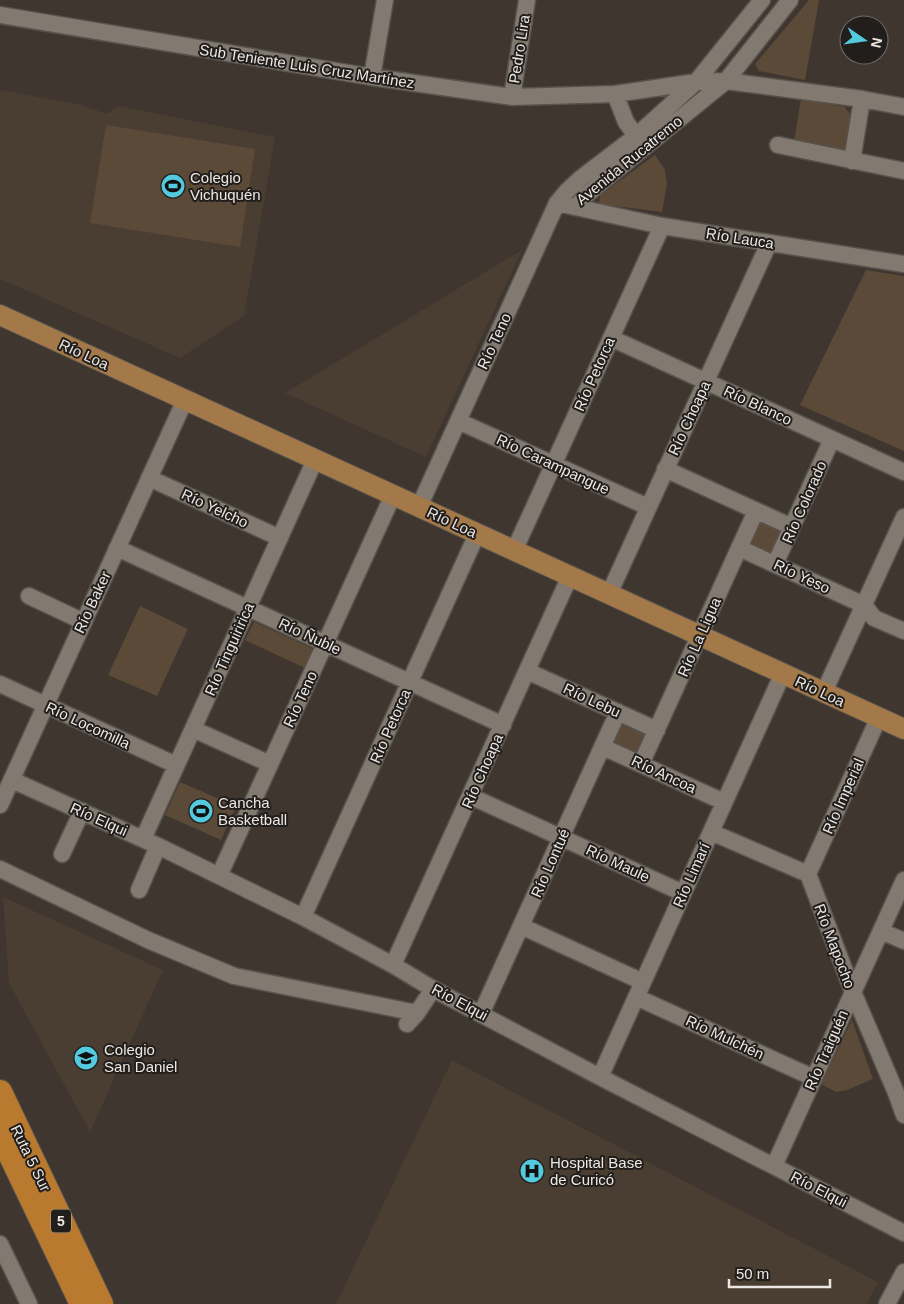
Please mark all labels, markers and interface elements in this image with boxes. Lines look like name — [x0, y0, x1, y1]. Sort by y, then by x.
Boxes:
street label: Pedro Lira — [505, 13, 533, 85]
north arrow — [839, 15, 889, 65]
text: N — [868, 36, 886, 50]
street label: Sub Teniente Luis Cruz Martínez — [198, 41, 416, 91]
street label: Avenida Rucatremo — [573, 112, 685, 208]
place label: Colegio Vichuquén — [190, 169, 261, 203]
sports icon: Colegio Vichuquén — [160, 173, 186, 199]
street label: Río Lauca — [705, 224, 776, 252]
street label: Río Teno — [474, 310, 514, 372]
street label: Río Petorca — [570, 334, 618, 414]
street label: Río Loa — [57, 335, 112, 373]
street label: Río Choapa — [664, 378, 714, 458]
street label: Río Blanco — [721, 382, 795, 428]
street label: Río Carampangue — [494, 430, 612, 498]
street label: Río Colorado — [778, 458, 830, 546]
street label: Río Yelcho — [179, 485, 251, 531]
street label: Río Loa — [425, 503, 480, 541]
street label: Río Yeso — [771, 556, 833, 596]
street label: Río Baker — [70, 568, 114, 636]
street label: Río La Ligua — [674, 594, 724, 679]
street label: Río Tinguiririca — [201, 599, 257, 698]
street label: Río Ñuble — [276, 614, 344, 658]
street label: Río Teno — [280, 668, 320, 730]
street label: Río Loa — [793, 672, 848, 710]
street label: Río Lebu — [561, 679, 623, 721]
street label: Río Petorca — [366, 686, 414, 766]
street label: Río Locomilla — [43, 698, 133, 752]
street label: Río Choapa — [458, 730, 506, 811]
street label: Río Ancoa — [629, 752, 700, 797]
street label: Río Imperial — [819, 756, 867, 836]
place label: Cancha Basketball — [218, 794, 287, 828]
sports icon: Cancha Basketball — [188, 798, 214, 824]
street label: Río Elqui — [68, 799, 130, 839]
street label: Río Lontué — [527, 826, 573, 900]
street label: Río Limarí — [669, 839, 713, 910]
street label: Río Maule — [583, 841, 653, 885]
street label: Río Mapocho — [811, 901, 859, 991]
street label: Río Elqui — [429, 980, 491, 1024]
street label: Río Traiguén — [801, 1007, 851, 1093]
street label: Río Mulchén — [683, 1012, 767, 1062]
place label: Colegio San Daniel — [104, 1041, 177, 1075]
school or university icon: Colegio San Daniel — [73, 1045, 99, 1071]
street label: Ruta 5 Sur — [8, 1122, 54, 1194]
place label: Hospital Base de Curicó — [550, 1154, 643, 1188]
hospital icon: Hospital Base de Curicó — [519, 1158, 545, 1184]
street label: Río Elqui — [788, 1168, 850, 1210]
road number: 5 — [51, 1210, 71, 1232]
scale bar — [729, 1256, 830, 1288]
text: 50 m — [736, 1265, 769, 1282]

